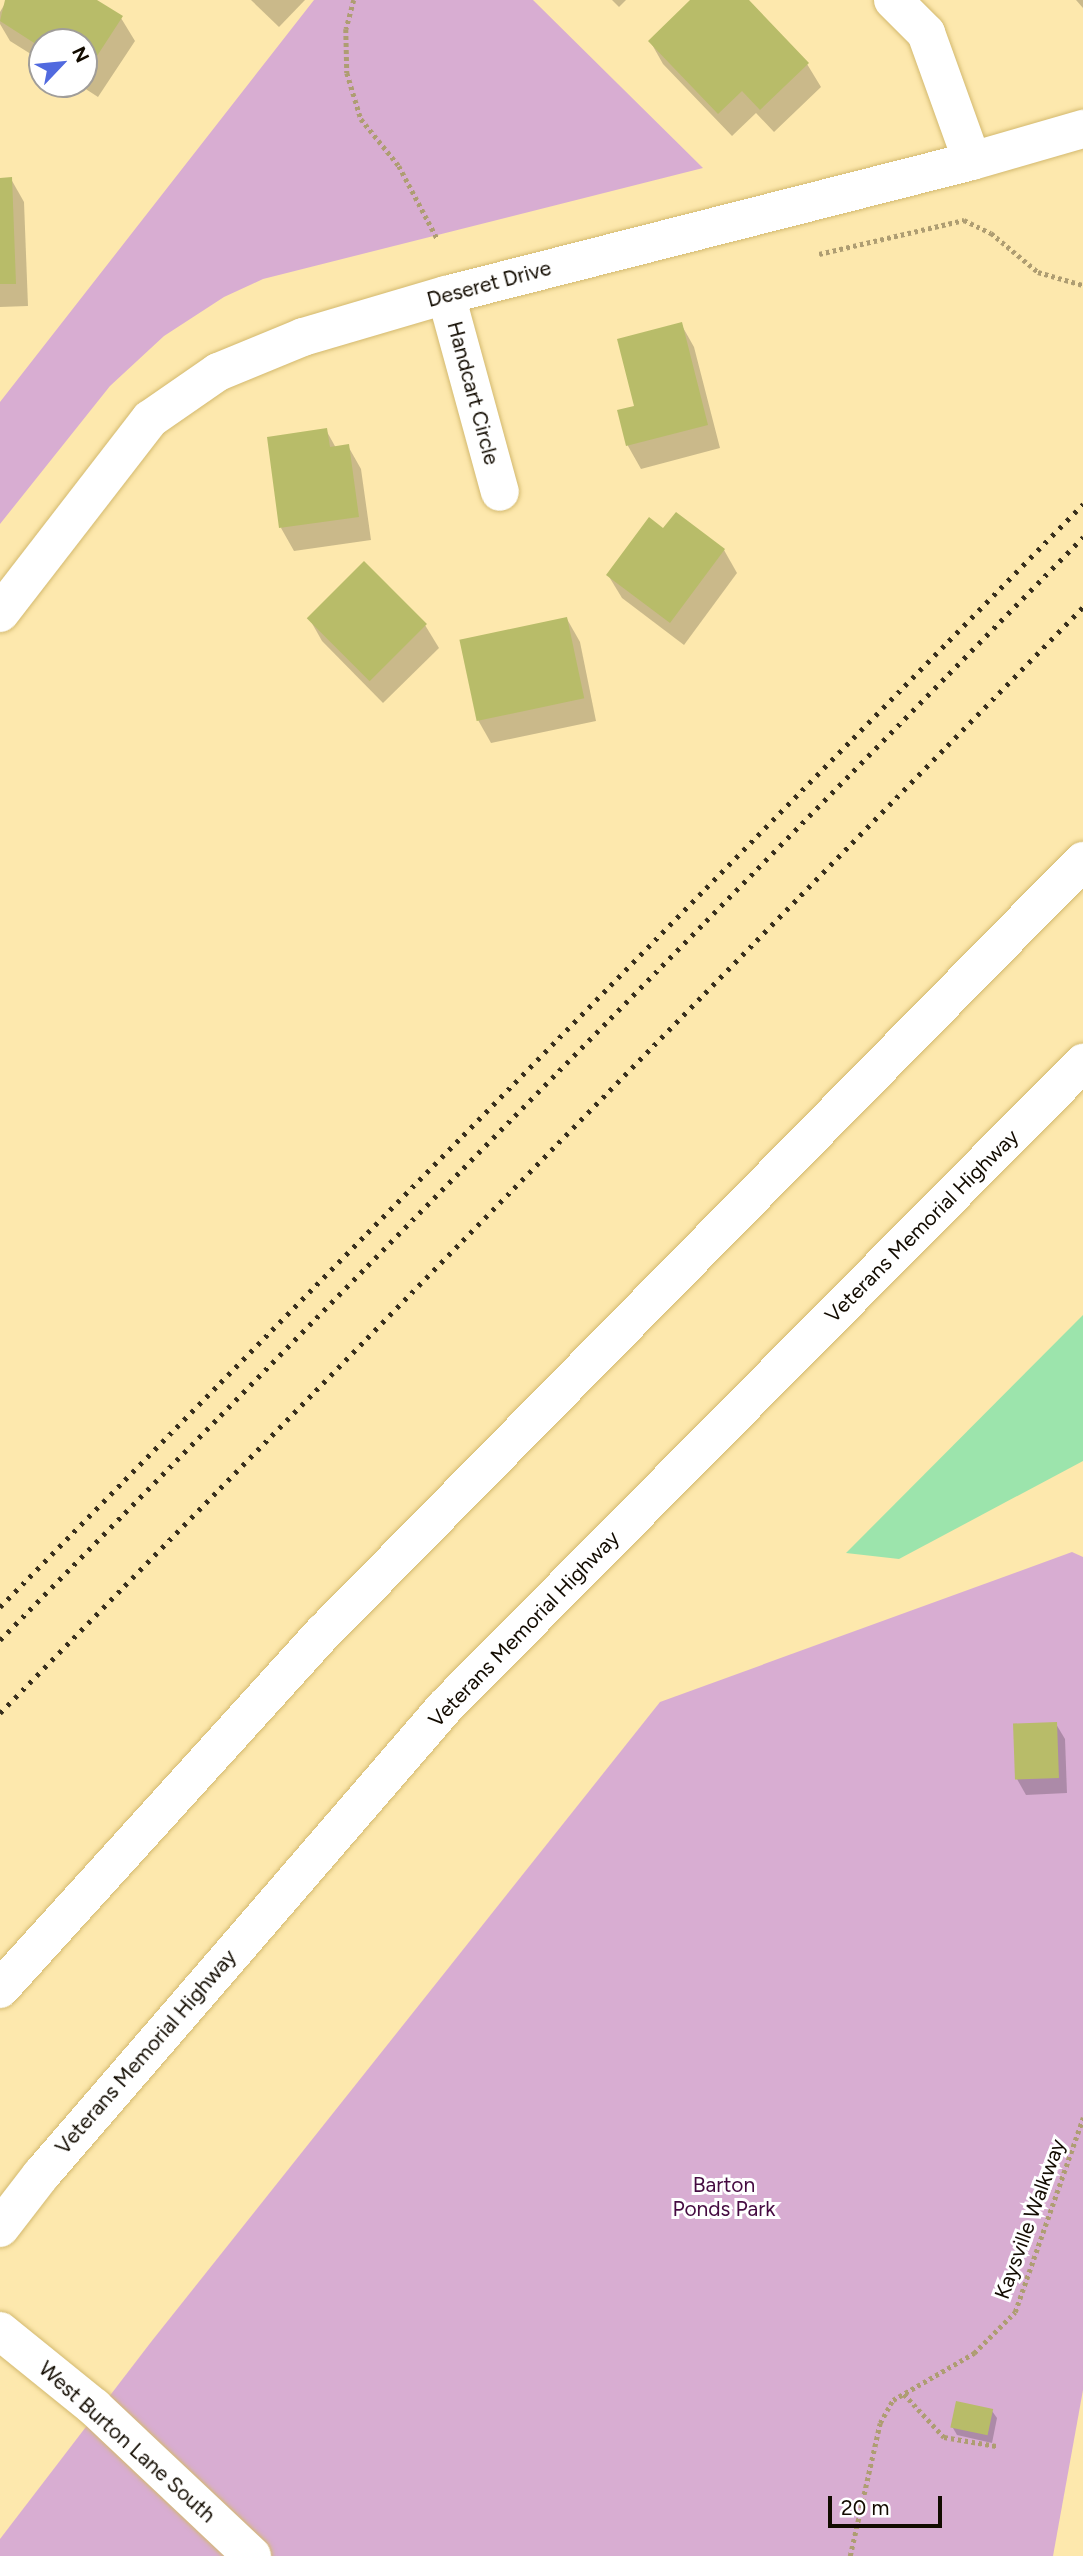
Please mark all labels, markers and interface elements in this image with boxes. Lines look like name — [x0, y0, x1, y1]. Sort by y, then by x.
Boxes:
north arrow — [28, 28, 98, 98]
text: N — [67, 43, 94, 66]
street label: Deseret Drive — [424, 255, 554, 313]
street label: Handcart Circle — [442, 319, 504, 467]
street label: Veterans Memorial Highway — [820, 1124, 1024, 1328]
street label: Veterans Memorial Highway — [424, 1526, 624, 1732]
street label: Veterans Memorial Highway — [50, 1944, 242, 2160]
street label: Kaysville Walkway — [989, 2136, 1071, 2302]
park label: Barton Ponds Park — [672, 2172, 776, 2222]
street label: West Burton Lane South — [34, 2356, 220, 2528]
scale bar — [831, 2482, 945, 2526]
text: 20 m — [841, 2495, 889, 2520]

